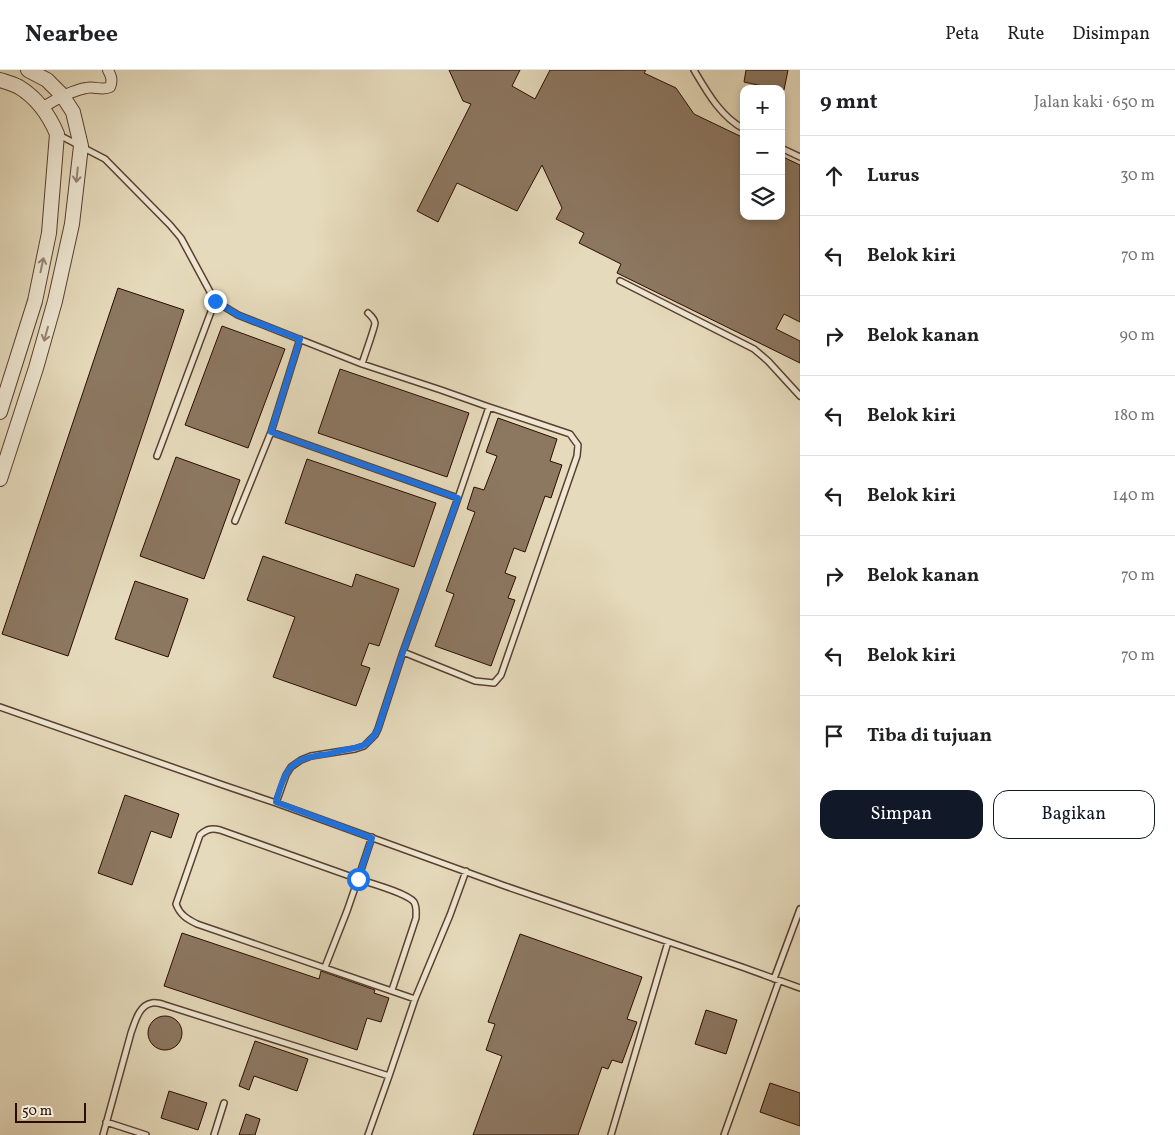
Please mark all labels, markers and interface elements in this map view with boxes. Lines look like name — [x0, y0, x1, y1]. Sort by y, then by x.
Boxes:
text: Nearbee — [25, 18, 118, 52]
text: Peta — [945, 22, 979, 47]
text: Rute — [1007, 22, 1044, 47]
text: Disimpan — [1072, 22, 1150, 47]
map controls — [740, 85, 785, 220]
button: + — [740, 85, 785, 130]
text: 9 mnt — [820, 88, 878, 117]
text: Jalan kaki · 650 m — [1034, 92, 1155, 114]
button: − — [740, 130, 785, 175]
icon: ahead — [820, 162, 848, 190]
text: Lurus — [867, 163, 919, 189]
text: 30 m — [1120, 165, 1155, 187]
one-way arrow — [73, 167, 82, 183]
button: layers — [740, 175, 785, 220]
icon: left — [820, 242, 848, 270]
text: Belok kiri — [867, 243, 956, 269]
text: 70 m — [1121, 245, 1155, 267]
one-way arrow — [38, 257, 47, 273]
route end — [204, 290, 227, 313]
icon: right — [820, 322, 848, 350]
text: Belok kanan — [867, 323, 979, 349]
one-way arrow — [40, 325, 50, 341]
text: 90 m — [1119, 325, 1155, 347]
icon: left — [820, 402, 848, 430]
text: Belok kiri — [867, 403, 956, 429]
text: 180 m — [1114, 405, 1155, 427]
icon: left — [820, 482, 848, 510]
text: Belok kiri — [867, 483, 956, 509]
text: 140 m — [1113, 485, 1155, 507]
icon: right — [820, 562, 848, 590]
text: Belok kanan — [867, 563, 979, 589]
text: 70 m — [1121, 565, 1155, 587]
icon: left — [820, 642, 848, 670]
text: Belok kiri — [867, 643, 956, 669]
text: 70 m — [1121, 645, 1155, 667]
icon: arrive — [820, 722, 848, 750]
text: Tiba di tujuan — [867, 723, 992, 749]
button: Simpan — [820, 790, 983, 839]
button: Bagikan — [993, 790, 1155, 839]
route start — [347, 868, 370, 891]
scale bar — [15, 1100, 86, 1123]
text: 50 m — [22, 1102, 52, 1121]

